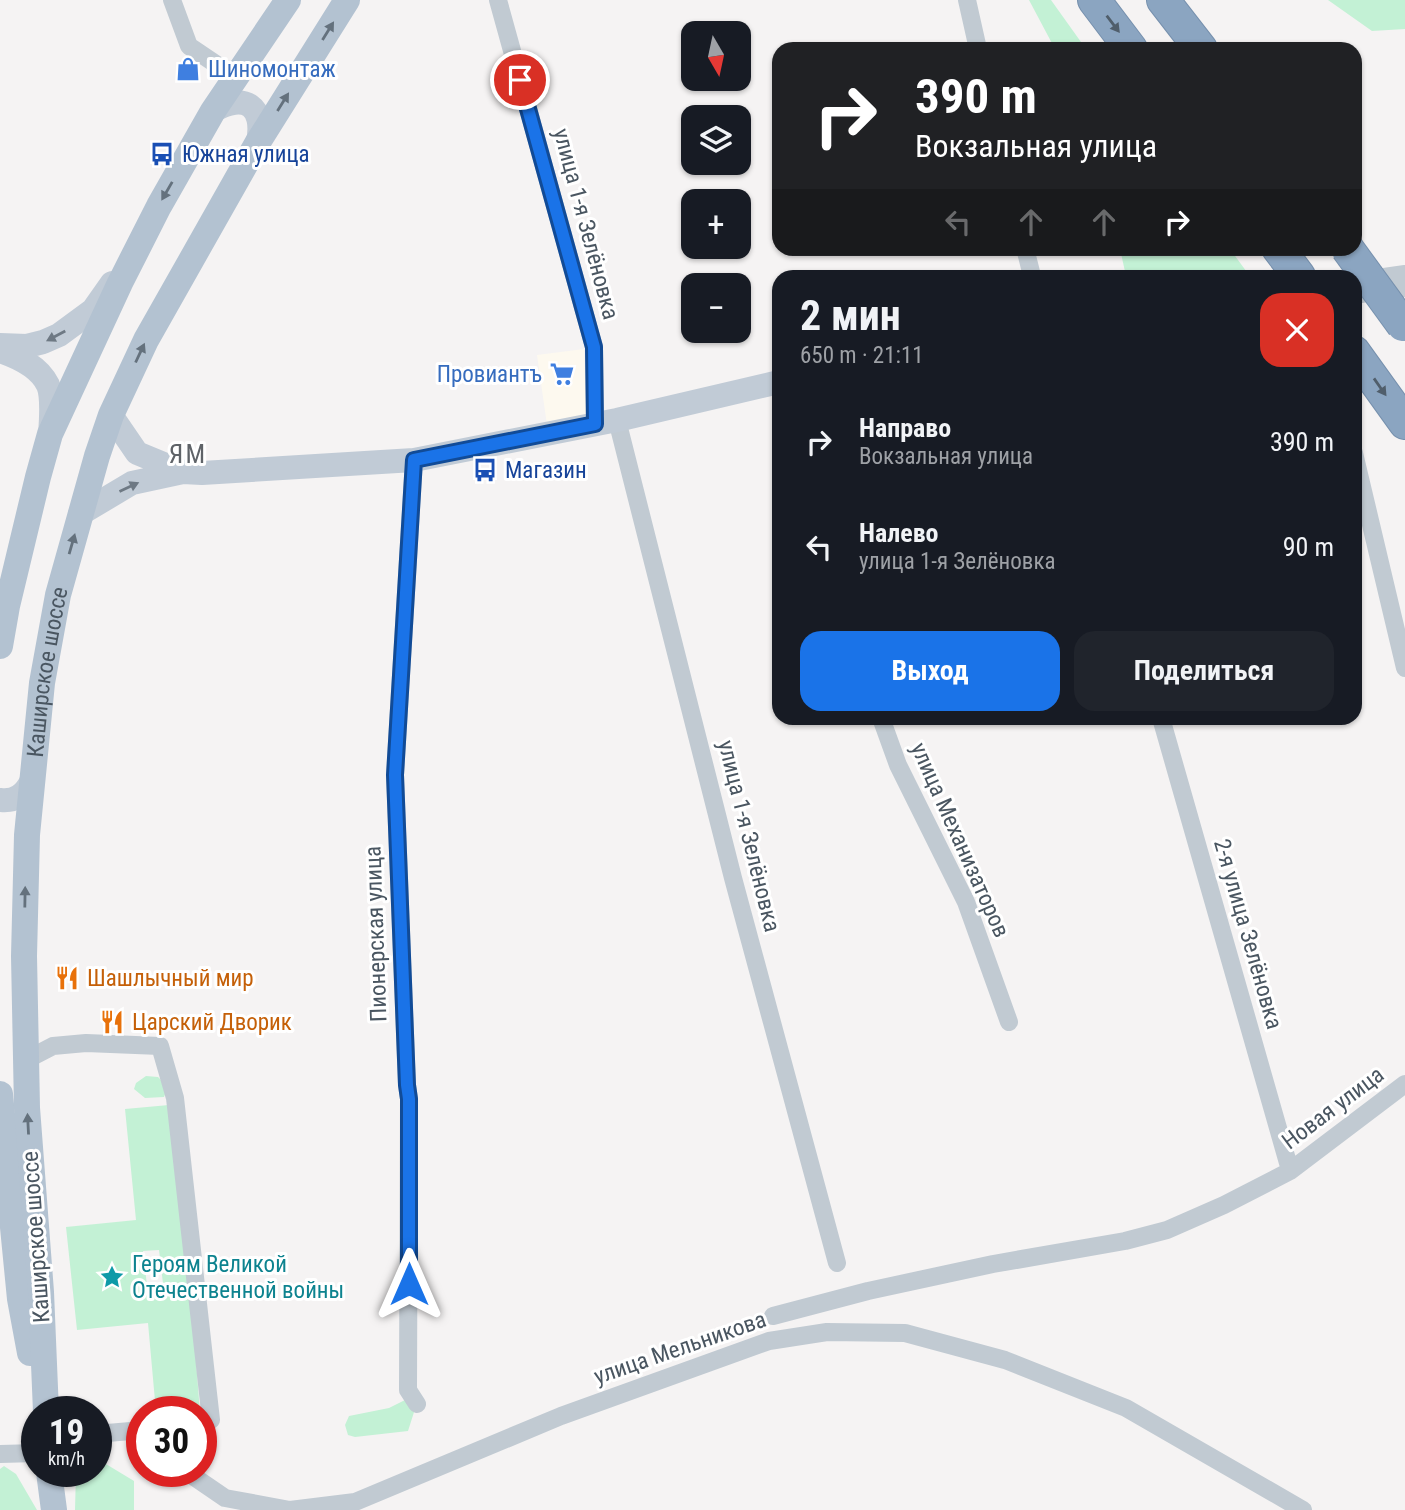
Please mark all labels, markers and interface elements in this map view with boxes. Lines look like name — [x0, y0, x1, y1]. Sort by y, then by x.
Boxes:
one-way arrow — [1105, 15, 1120, 33]
north arrow — [681, 21, 751, 91]
map controls — [681, 21, 751, 343]
one-way arrow — [321, 22, 334, 41]
pin — [490, 50, 550, 110]
shop icon: Шиномонтаж — [174, 55, 202, 83]
place label: Шиномонтаж — [208, 56, 336, 83]
icon: arrive — [501, 61, 539, 99]
text: 390 m — [915, 68, 1037, 125]
icon: right — [800, 70, 891, 161]
one-way arrow — [277, 93, 290, 112]
button: layers — [681, 105, 751, 175]
street label: улица 1-я Зелёновка — [548, 126, 624, 322]
text: Вокзальная улица — [915, 127, 1157, 165]
bus stop icon: Южная улица — [148, 140, 176, 168]
place label: Южная улица — [182, 141, 310, 168]
one-way arrow — [161, 182, 173, 201]
button: + — [681, 189, 751, 259]
icon: left — [939, 203, 977, 241]
icon: ahead — [1012, 203, 1050, 241]
icon: ahead — [1085, 203, 1123, 241]
icon: right — [1158, 203, 1196, 241]
button: − — [681, 273, 751, 343]
text: 2 мин — [800, 291, 901, 340]
button: close — [1260, 293, 1334, 367]
one-way arrow — [46, 330, 66, 341]
text: 650 m · 21:11 — [800, 342, 924, 369]
one-way arrow — [134, 343, 146, 363]
supermarket icon: Провиантъ — [548, 360, 576, 388]
place label: Провиантъ — [437, 361, 542, 388]
one-way arrow — [1373, 378, 1387, 396]
text: Направо — [859, 413, 951, 443]
icon: right — [800, 423, 838, 461]
text: 390 m — [1270, 427, 1334, 457]
district label: ЯМ — [169, 439, 207, 469]
text: Вокзальная улица — [859, 443, 1033, 470]
bus stop icon: Магазин — [471, 456, 499, 484]
place label: Магазин — [505, 457, 587, 484]
one-way arrow — [119, 481, 139, 493]
text: Налево — [859, 518, 939, 548]
icon: left — [800, 528, 838, 566]
text: 90 m — [1283, 532, 1334, 562]
one-way arrow — [67, 533, 78, 555]
text: улица 1-я Зелёновка — [859, 548, 1055, 575]
street label: Каширское шоссе — [21, 584, 73, 758]
button: Выход — [800, 631, 1060, 711]
button: Поделиться — [1074, 631, 1334, 711]
street label: улица 1-я Зелёновка — [712, 737, 786, 935]
street label: улица Механизаторов — [905, 739, 1015, 941]
street label: 2-я улица Зелёновка — [1208, 836, 1288, 1032]
street label: Пионерская улица — [359, 846, 393, 1022]
one-way arrow — [20, 885, 31, 907]
restaurant icon: Шашлычный мир — [53, 964, 81, 992]
place label: Шашлычный мир — [87, 965, 254, 992]
restaurant icon: Царский Дворик — [98, 1008, 126, 1036]
place label: Царский Дворик — [132, 1009, 292, 1036]
street label: Новая улица — [1277, 1061, 1389, 1155]
one-way arrow — [22, 1113, 33, 1135]
street label: Каширское шоссе — [17, 1150, 55, 1324]
position arrow — [372, 1247, 446, 1321]
place label: Героям Великой Отечественной войны — [132, 1251, 344, 1304]
place icon: Героям Великой Отечественной войны — [98, 1263, 126, 1291]
street label: улица Мельникова — [590, 1306, 770, 1390]
speed limit sign: 30 — [126, 1396, 217, 1487]
text: 19 — [49, 1412, 84, 1453]
text: km/h — [48, 1448, 85, 1469]

